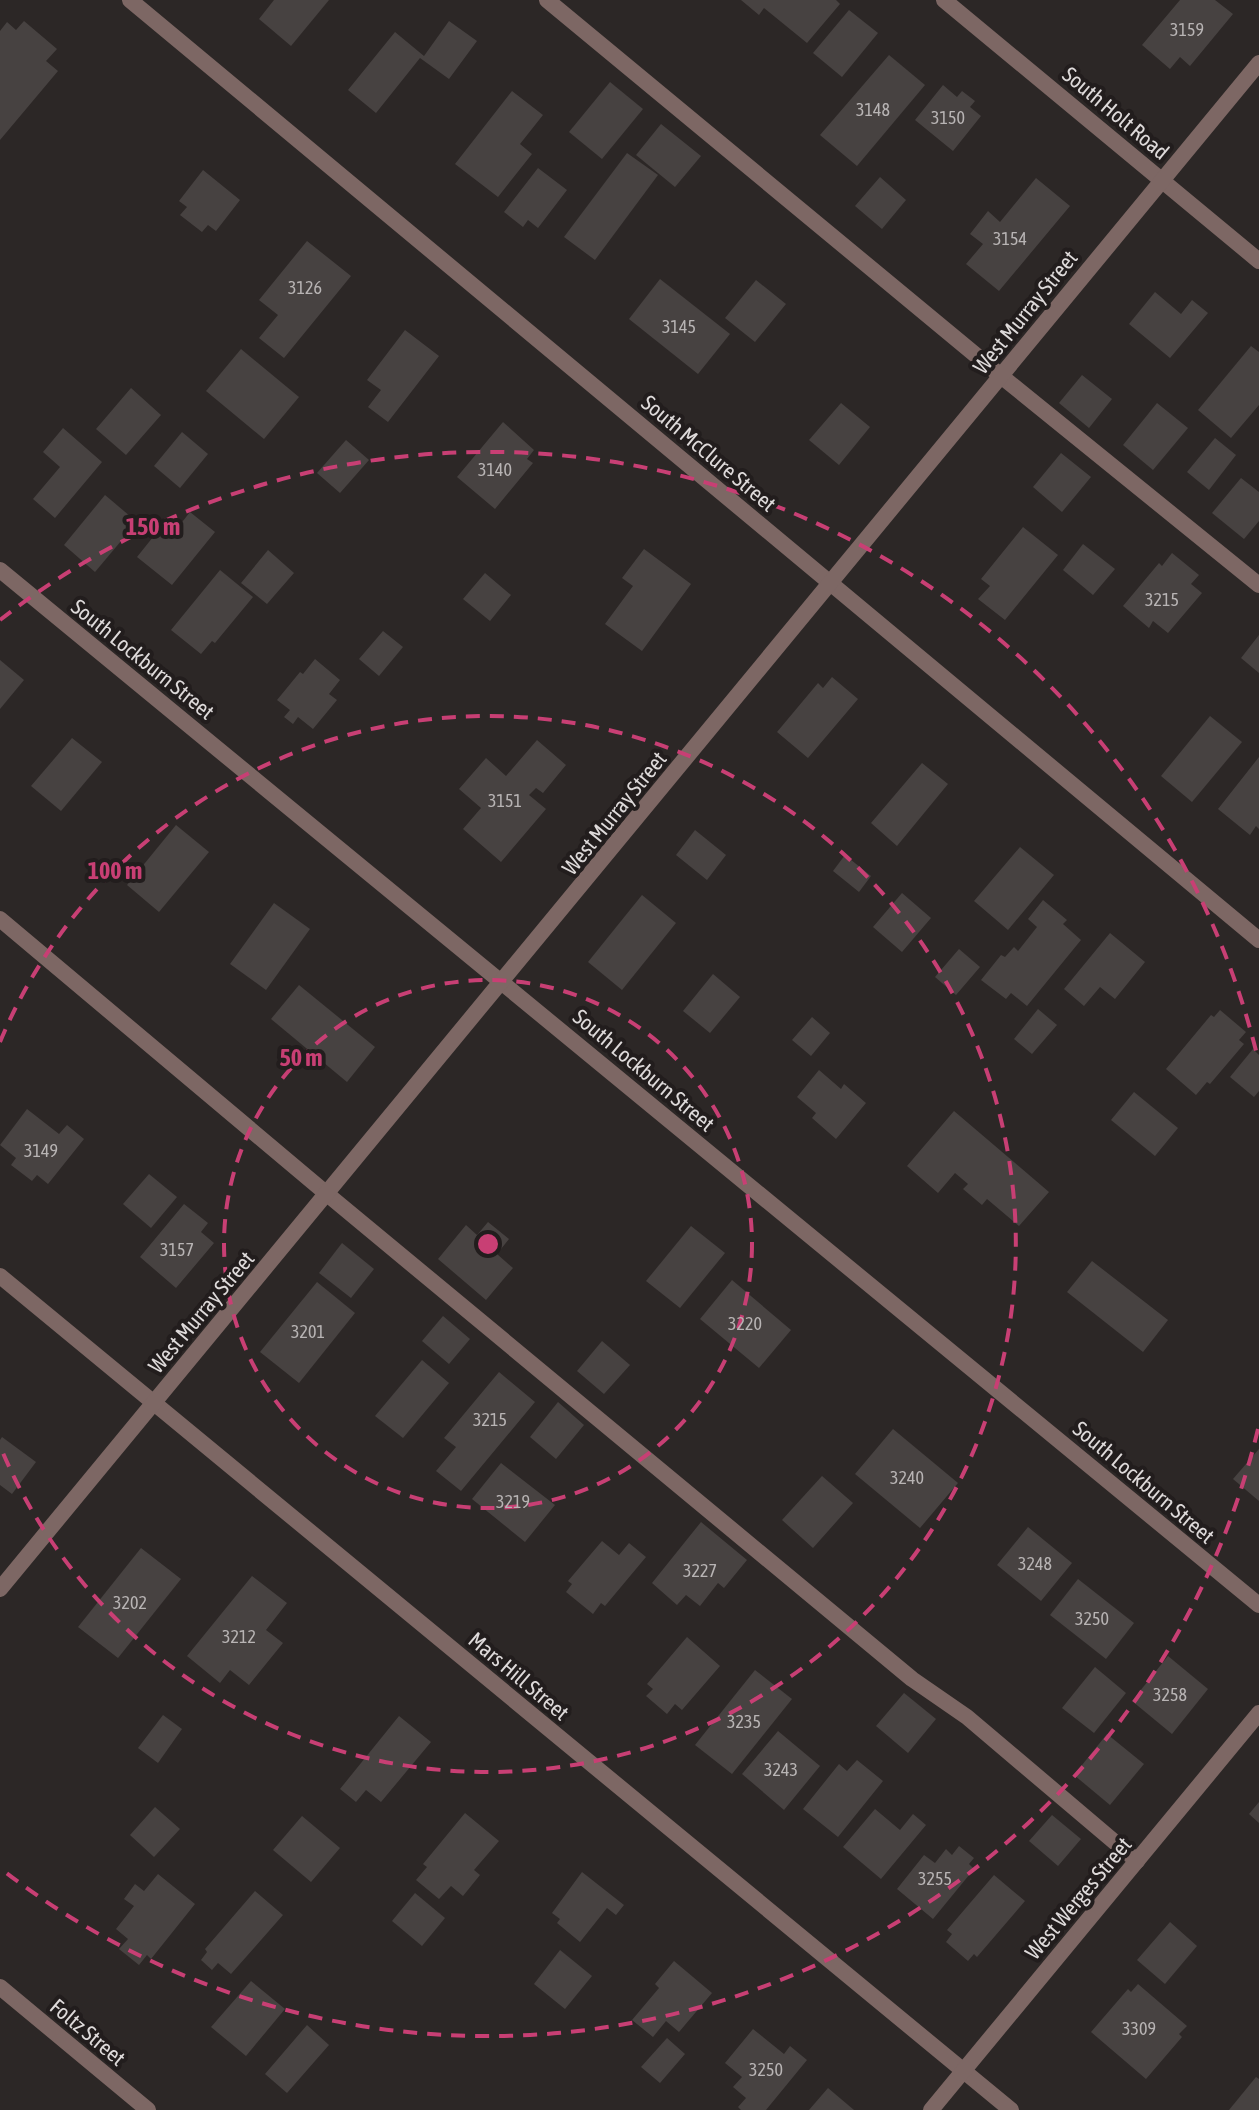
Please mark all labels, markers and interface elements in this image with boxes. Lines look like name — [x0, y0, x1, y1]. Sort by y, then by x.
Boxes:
house number: 3159 — [1170, 19, 1204, 40]
street label: South Holt Road — [1058, 61, 1174, 165]
house number: 3148 — [856, 99, 890, 120]
house number: 3150 — [931, 107, 965, 128]
house number: 3154 — [993, 228, 1027, 249]
street label: West Murray Street — [967, 245, 1083, 379]
house number: 3126 — [288, 277, 322, 298]
house number: 3145 — [662, 316, 696, 337]
street label: South McClure Street — [637, 389, 781, 517]
house number: 3140 — [478, 459, 512, 480]
text: 150 m — [126, 513, 180, 540]
house number: 3215 — [1145, 589, 1179, 610]
street label: South Lockburn Street — [66, 593, 220, 725]
street label: West Murray Street — [556, 746, 672, 880]
house number: 3151 — [488, 790, 522, 811]
text: 100 m — [88, 857, 142, 884]
street label: South Lockburn Street — [568, 1003, 720, 1137]
text: 50 m — [279, 1044, 323, 1071]
house number: 3149 — [24, 1140, 58, 1161]
centre of rings — [474, 1230, 502, 1258]
house number: 3157 — [160, 1239, 194, 1260]
street label: West Murray Street — [143, 1246, 259, 1378]
house number: 3220 — [728, 1313, 762, 1334]
house number: 3201 — [291, 1321, 325, 1342]
house number: 3215 — [473, 1409, 507, 1430]
street label: South Lockburn Street — [1068, 1415, 1220, 1549]
house number: 3240 — [890, 1467, 924, 1488]
house number: 3219 — [496, 1491, 530, 1512]
house number: 3248 — [1018, 1553, 1052, 1574]
house number: 3227 — [683, 1560, 717, 1581]
house number: 3202 — [113, 1592, 147, 1613]
house number: 3250 — [1075, 1608, 1109, 1629]
house number: 3212 — [222, 1626, 256, 1647]
street label: Mars Hill Street — [464, 1626, 574, 1726]
house number: 3258 — [1153, 1684, 1187, 1705]
house number: 3235 — [727, 1711, 761, 1732]
house number: 3243 — [764, 1759, 798, 1780]
street label: West Werges Street — [1019, 1832, 1137, 1964]
house number: 3255 — [918, 1868, 952, 1889]
street label: Foltz Street — [45, 1993, 131, 2071]
house number: 3309 — [1122, 2018, 1156, 2039]
house number: 3250 — [749, 2059, 783, 2080]

